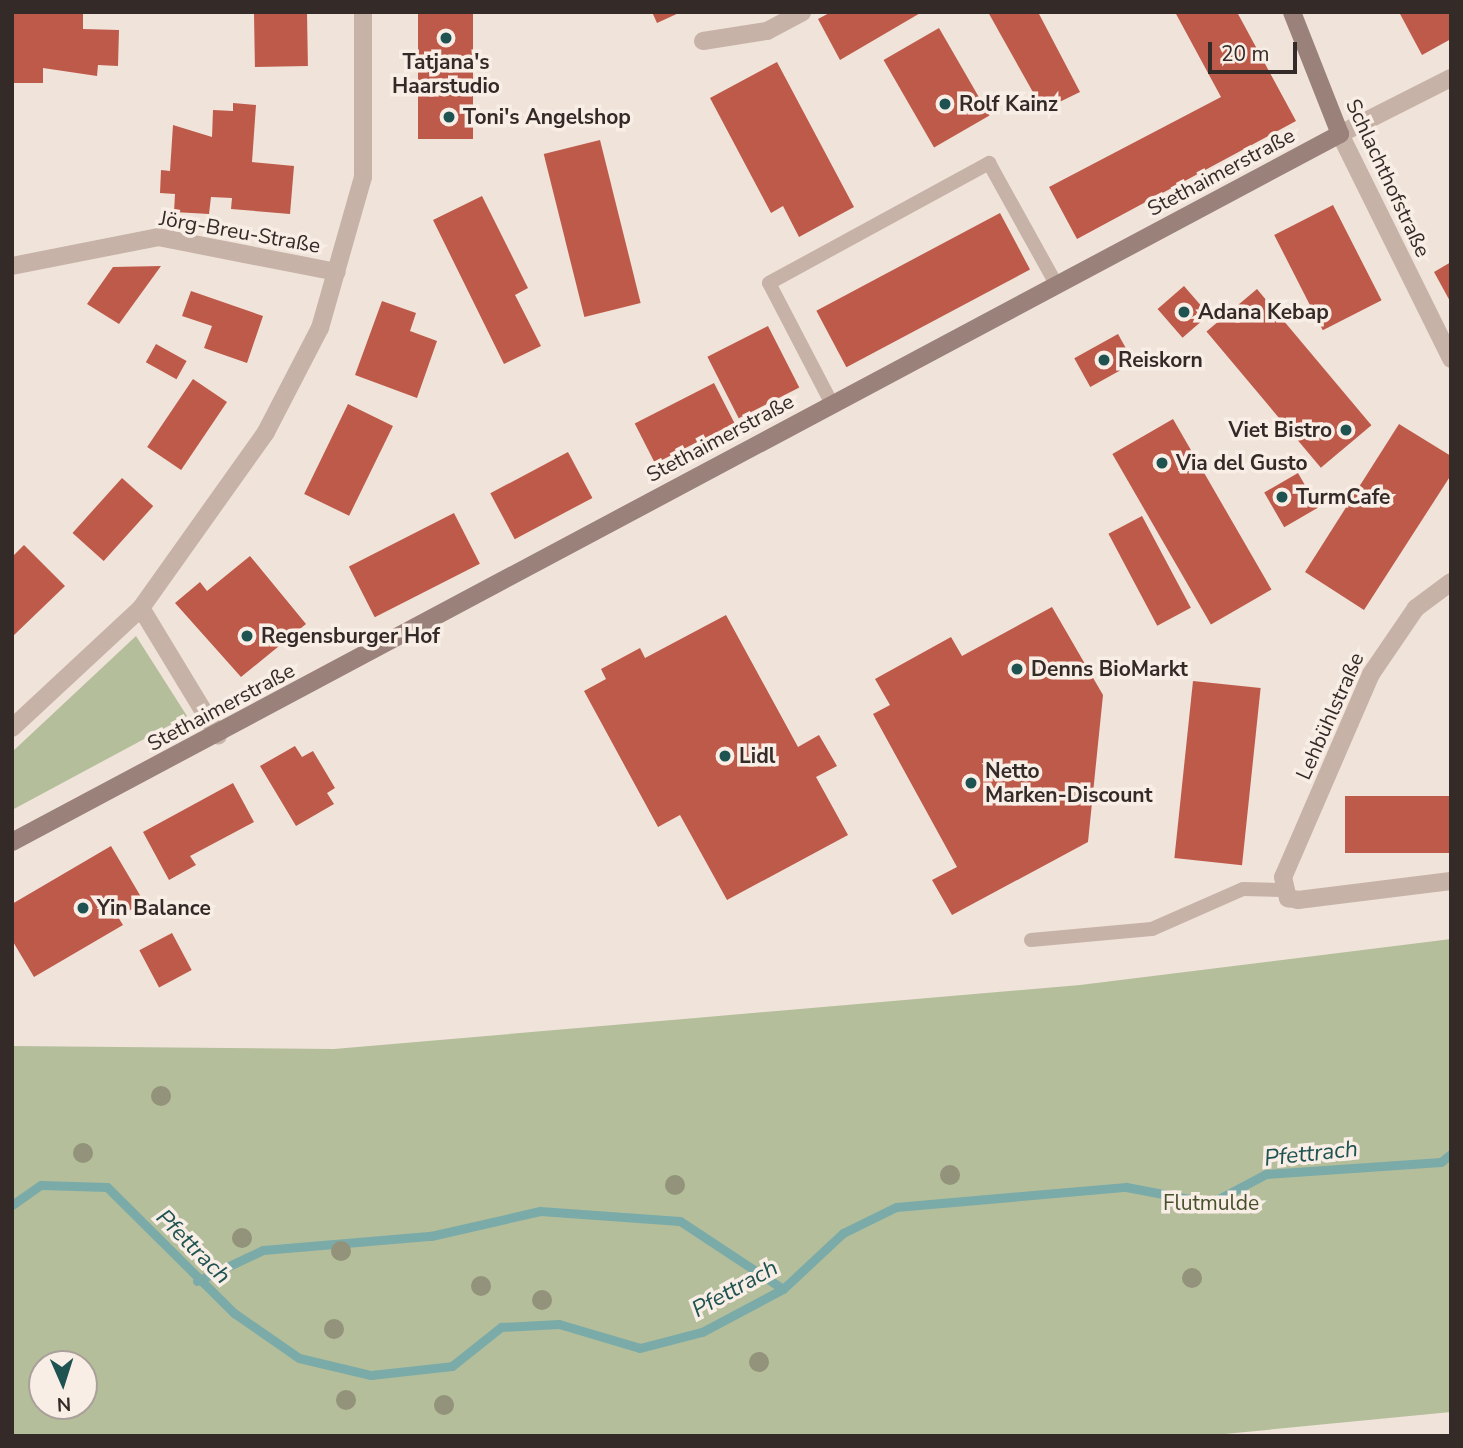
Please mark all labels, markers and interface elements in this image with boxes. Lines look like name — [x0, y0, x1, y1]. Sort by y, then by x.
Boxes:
scale bar — [1211, 28, 1300, 72]
marker: Tatjana's Haarstudio — [438, 30, 454, 46]
text: 20 m — [1221, 40, 1270, 68]
place label: Tatjana's Haarstudio — [392, 49, 500, 99]
place label: Rolf Kainz — [959, 91, 1058, 117]
street label: Schlachthofstraße — [1340, 95, 1436, 261]
marker: Rolf Kainz — [937, 96, 953, 112]
place label: Toni's Angelshop — [463, 104, 631, 130]
marker: Toni's Angelshop — [441, 109, 457, 125]
street label: Stethaimerstraße — [1143, 123, 1299, 221]
street label: Jörg-Breu-Straße — [158, 205, 322, 259]
place label: Adana Kebap — [1198, 299, 1329, 325]
marker: Adana Kebap — [1176, 304, 1192, 320]
place label: Reiskorn — [1118, 347, 1203, 373]
marker: Reiskorn — [1096, 352, 1112, 368]
street label: Stethaimerstraße — [642, 389, 798, 487]
place label: Viet Bistro — [1228, 417, 1332, 443]
marker: Viet Bistro — [1338, 422, 1354, 438]
place label: Via del Gusto — [1176, 450, 1308, 476]
marker: Via del Gusto — [1154, 455, 1170, 471]
place label: TurmCafe — [1296, 484, 1390, 510]
marker: TurmCafe — [1274, 489, 1290, 505]
place label: Regensburger Hof — [261, 623, 440, 649]
marker: Regensburger Hof — [239, 628, 255, 644]
street label: Lehbühlstraße — [1291, 649, 1369, 783]
place label: Denns BioMarkt — [1031, 656, 1188, 682]
street label: Stethaimerstraße — [143, 658, 299, 756]
marker: Denns BioMarkt — [1009, 661, 1025, 677]
place label: Lidl — [739, 743, 775, 769]
marker: Lidl — [717, 748, 733, 764]
place label: Netto Marken-Discount — [985, 758, 1153, 808]
marker: Netto Marken-Discount — [963, 775, 979, 791]
place label: Yin Balance — [97, 895, 211, 921]
marker: Yin Balance — [75, 900, 91, 916]
water label: Pfettrach — [1263, 1135, 1359, 1173]
park label: Flutmulde — [1163, 1190, 1259, 1216]
water label: Pfettrach — [150, 1204, 236, 1290]
water label: Pfettrach — [687, 1254, 783, 1324]
north arrow — [28, 1350, 98, 1420]
text: N — [56, 1391, 72, 1417]

